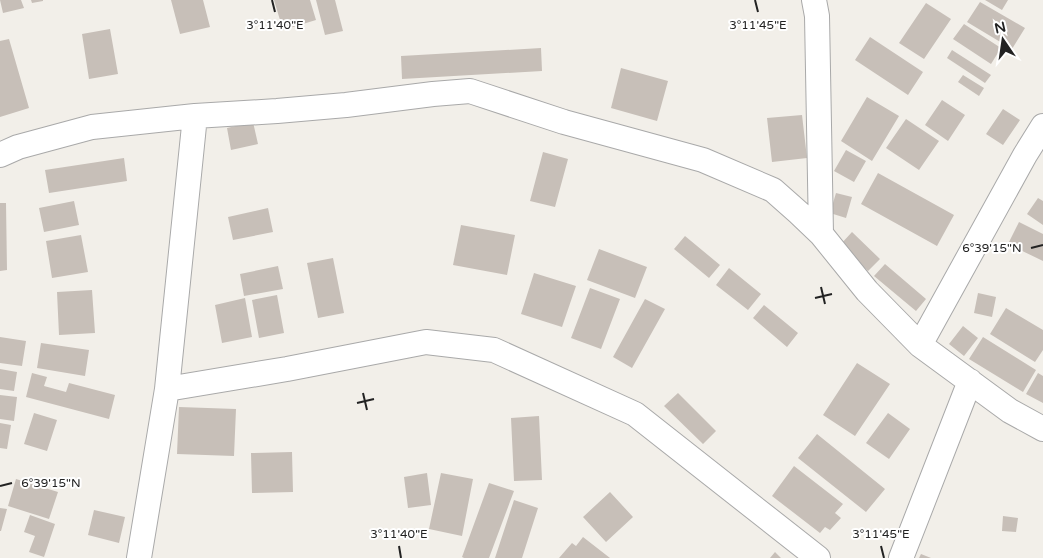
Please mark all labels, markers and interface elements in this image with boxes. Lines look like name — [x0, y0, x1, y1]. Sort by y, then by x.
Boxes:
north arrow — [978, 15, 1028, 65]
text: 3°11'40"E — [246, 18, 304, 32]
text: 3°11'45"E — [729, 18, 787, 32]
text: N — [993, 18, 1008, 37]
text: 6°39'15"N — [962, 241, 1022, 255]
text: 6°39'15"N — [21, 476, 81, 490]
text: 3°11'40"E — [370, 527, 428, 541]
text: 3°11'45"E — [852, 527, 910, 541]

